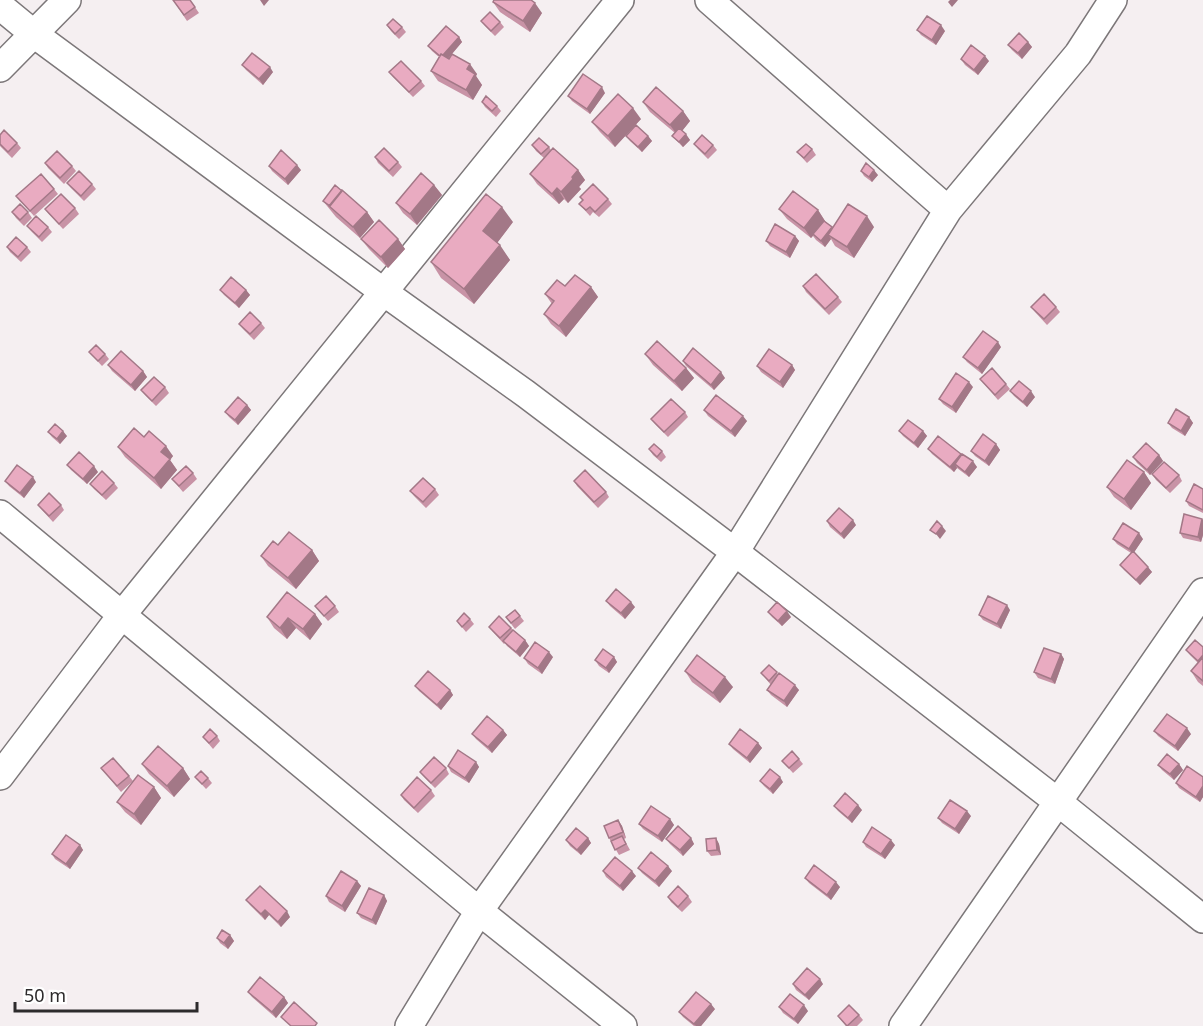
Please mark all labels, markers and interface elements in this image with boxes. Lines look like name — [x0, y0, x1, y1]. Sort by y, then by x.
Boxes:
scale bar — [15, 975, 196, 1013]
text: 50 m — [24, 983, 66, 1007]

